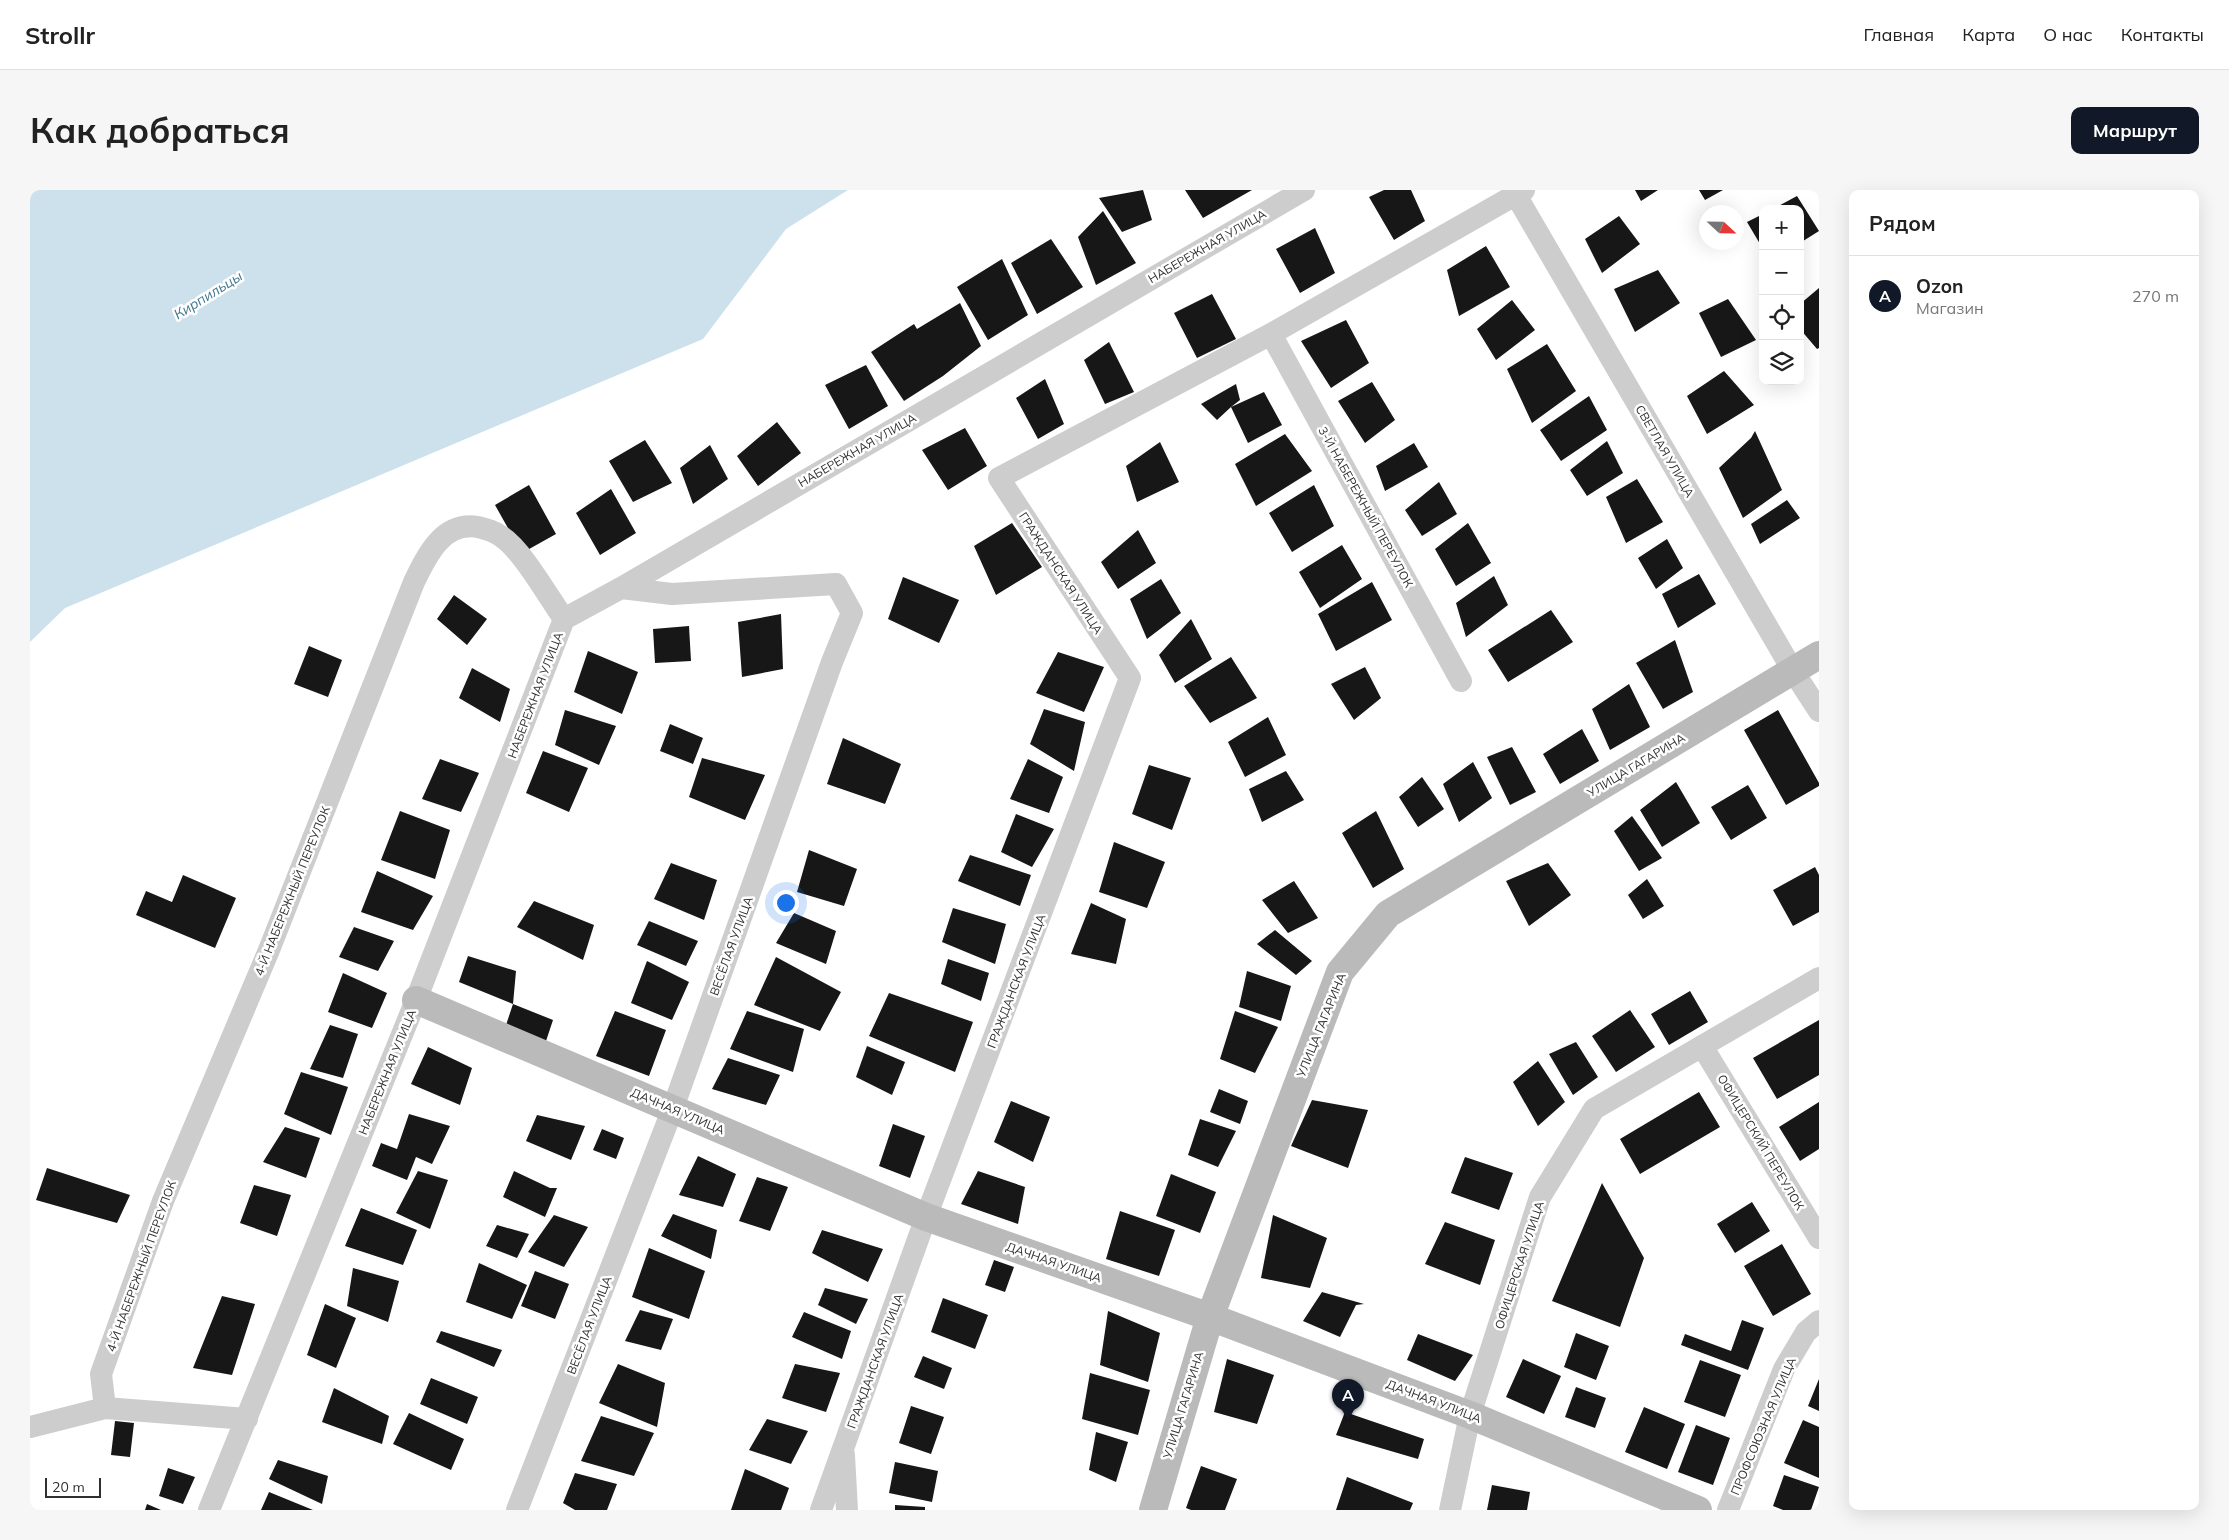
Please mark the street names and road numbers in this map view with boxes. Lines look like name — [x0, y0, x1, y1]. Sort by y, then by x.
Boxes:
street label: НАБЕРЕЖНАЯ УЛИЦА — [1145, 206, 1269, 286]
street label: СВЕТЛАЯ УЛИЦА — [1632, 402, 1698, 500]
street label: НАБЕРЕЖНАЯ УЛИЦА — [795, 410, 919, 490]
street label: 3-Й НАБЕРЕЖНЫЙ ПЕРЕУЛОК — [1315, 424, 1417, 590]
street label: ГРАЖДАНСКАЯ УЛИЦА — [1016, 509, 1106, 637]
street label: НАБЕРЕЖНАЯ УЛИЦА — [504, 630, 566, 760]
street label: УЛИЦА ГАГАРИНА — [1584, 730, 1688, 801]
street label: 4-Й НАБЕРЕЖНЫЙ ПЕРЕУЛОК — [251, 804, 333, 978]
street label: ВЕСЁЛАЯ УЛИЦА — [706, 894, 756, 998]
street label: ГРАЖДАНСКАЯ УЛИЦА — [983, 912, 1049, 1050]
street label: УЛИЦА ГАГАРИНА — [1293, 970, 1349, 1080]
street label: НАБЕРЕЖНАЯ УЛИЦА — [355, 1007, 419, 1137]
street label: ОФИЦЕРСКИЙ ПЕРЕУЛОК — [1715, 1071, 1808, 1213]
street label: ДАЧНАЯ УЛИЦА — [629, 1085, 727, 1138]
street label: 4-Й НАБЕРЕЖНЫЙ ПЕРЕУЛОК — [103, 1178, 179, 1354]
street label: ОФИЦЕРСКАЯ УЛИЦА — [1491, 1199, 1547, 1331]
street label: ДАЧНАЯ УЛИЦА — [1004, 1239, 1104, 1285]
street label: ВЕСЁЛАЯ УЛИЦА — [563, 1273, 615, 1376]
street label: ГРАЖДАНСКАЯ УЛИЦА — [844, 1291, 906, 1431]
street label: УЛИЦА ГАГАРИНА — [1159, 1349, 1206, 1461]
street label: ПРОФСОЮЗНАЯ УЛИЦА — [1727, 1355, 1799, 1497]
street label: ДАЧНАЯ УЛИЦА — [1385, 1376, 1484, 1426]

